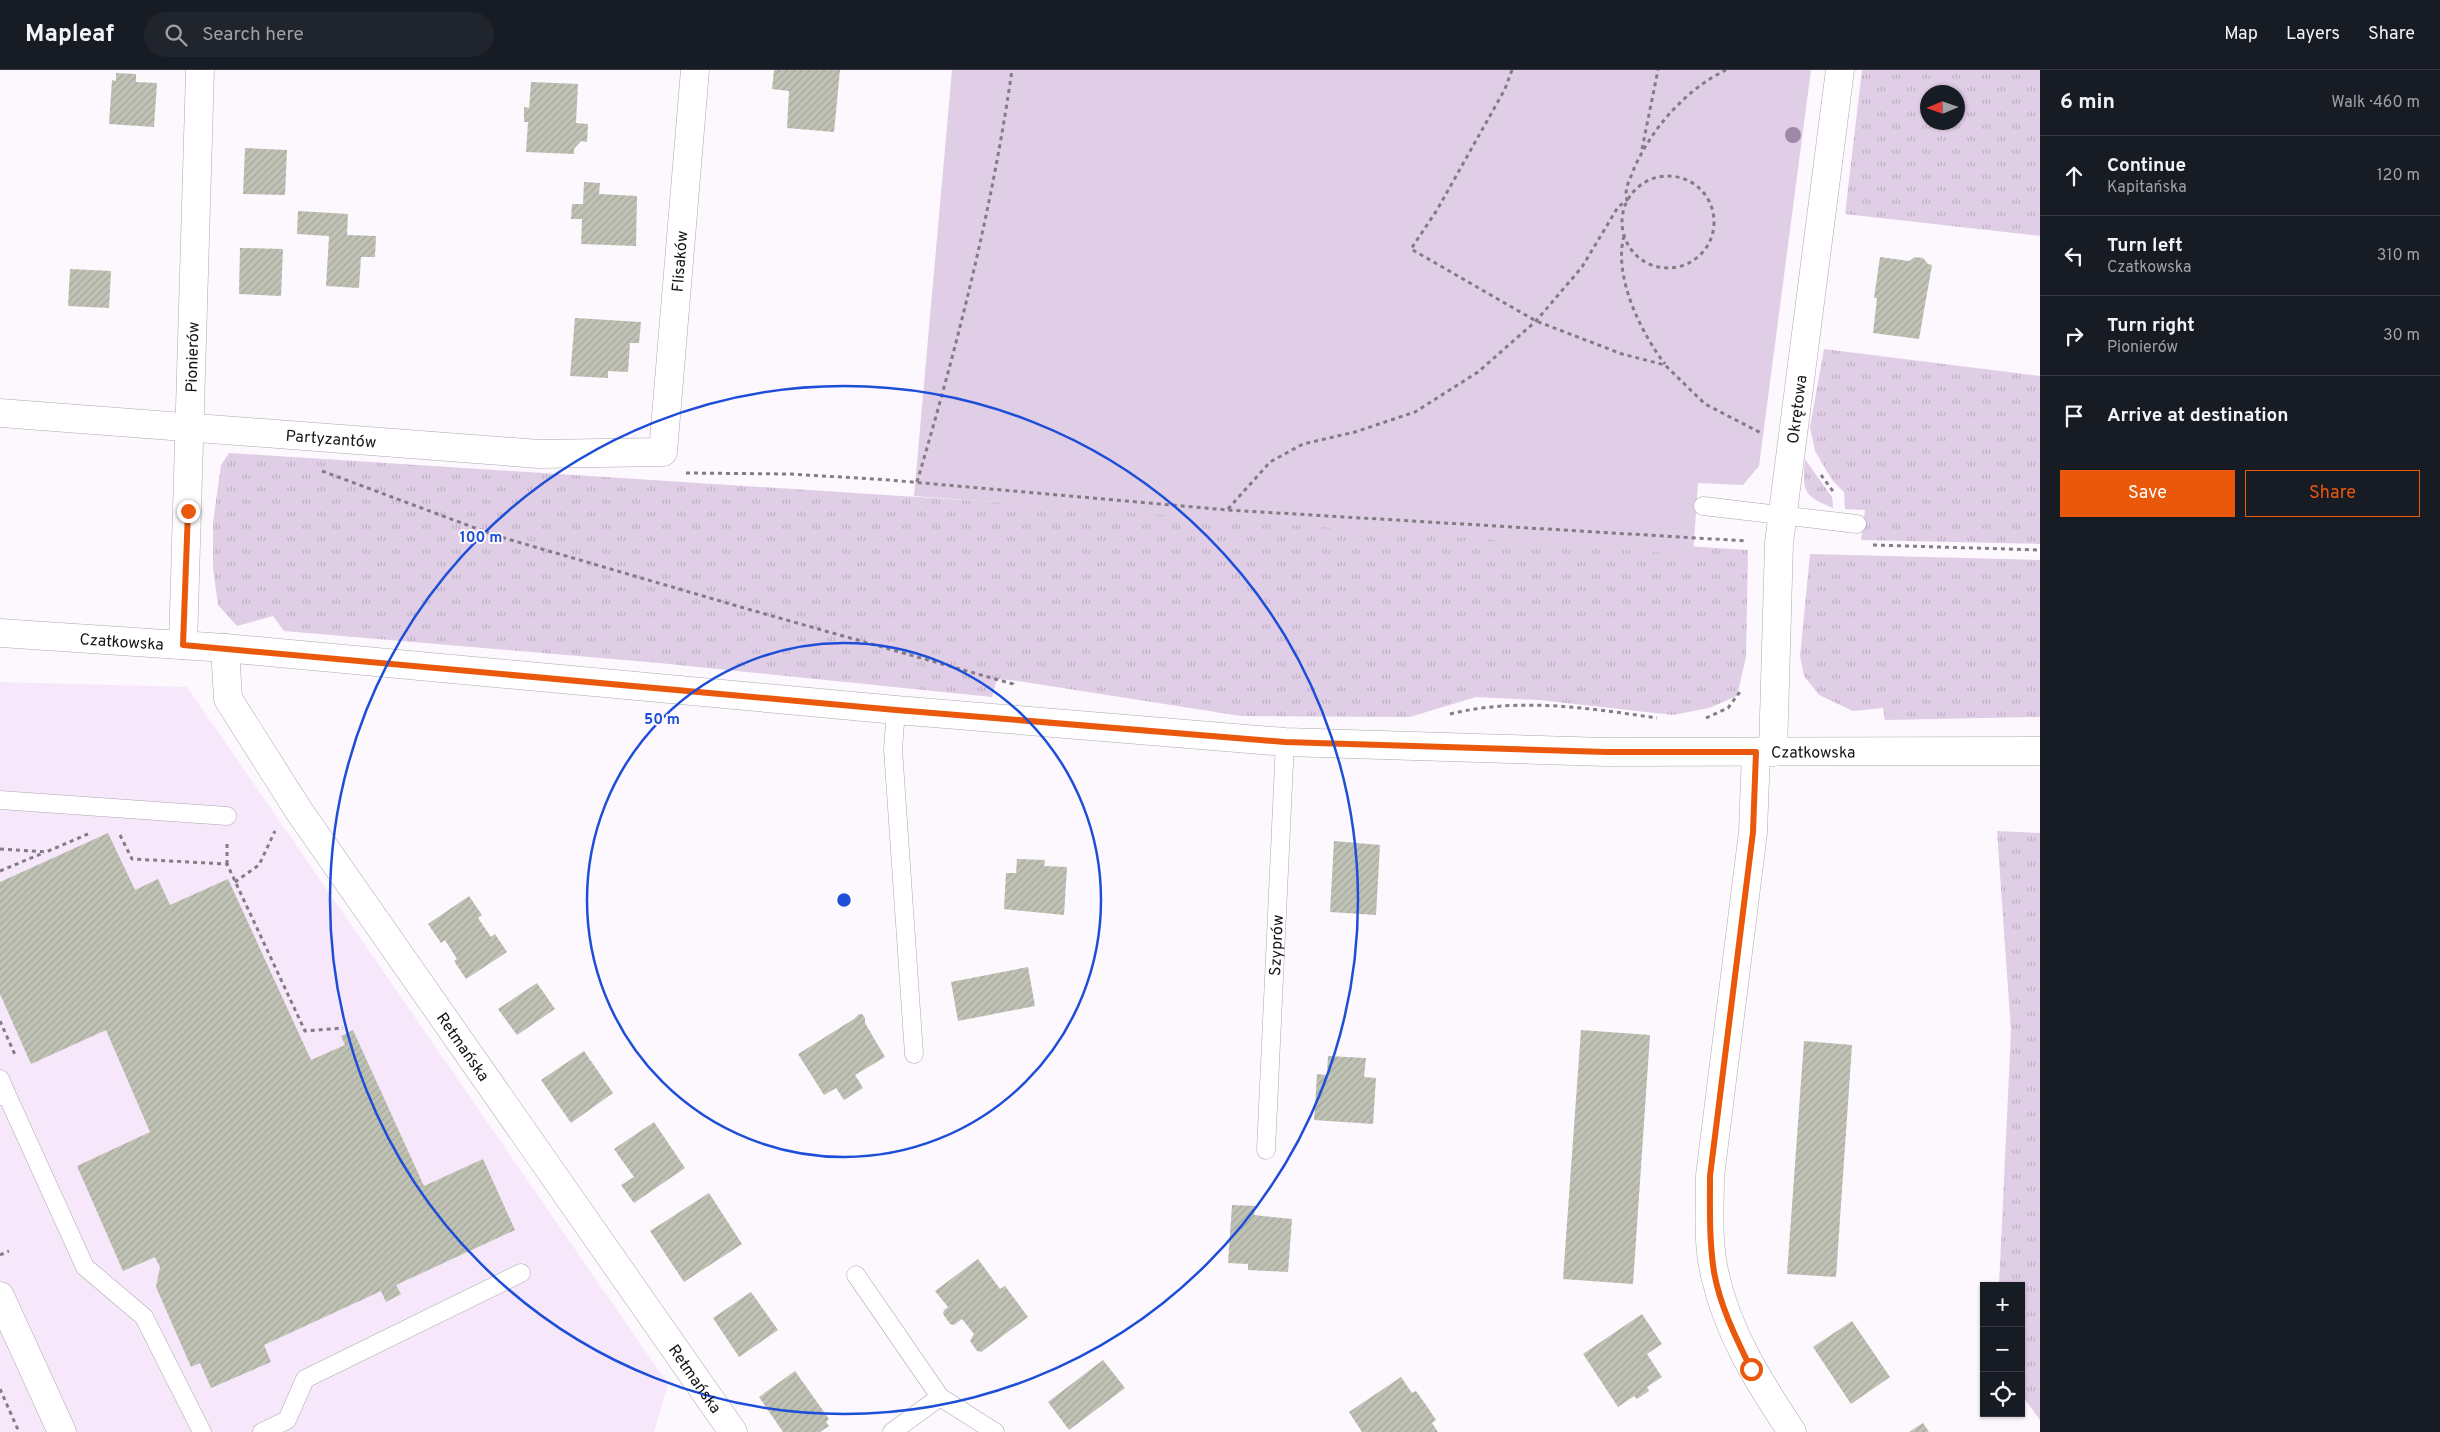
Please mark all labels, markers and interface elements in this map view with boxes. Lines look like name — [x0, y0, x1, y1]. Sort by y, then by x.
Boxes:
search box — [144, 12, 494, 57]
text: Mapleaf — [25, 20, 114, 50]
icon: search — [162, 21, 190, 49]
text: Search here — [202, 23, 304, 47]
text: Map — [2224, 23, 2258, 46]
text: Layers — [2286, 23, 2340, 46]
text: Share — [2368, 23, 2415, 46]
north arrow — [1920, 85, 1965, 130]
text: 6 min — [2060, 89, 2115, 116]
text: Walk · 460 m — [2331, 93, 2420, 113]
text: Continue — [2107, 154, 2186, 178]
icon: ahead — [2060, 162, 2088, 190]
text: 120 m — [2377, 166, 2420, 186]
text: Kapitańska — [2107, 178, 2187, 198]
street label: Flisaków — [668, 230, 694, 293]
text: Turn left — [2107, 234, 2183, 258]
icon: left — [2060, 242, 2088, 270]
text: 310 m — [2377, 246, 2420, 266]
text: Czatkowska — [2107, 258, 2191, 278]
text: Turn right — [2107, 314, 2195, 338]
street label: Pionierów — [182, 321, 205, 393]
icon: right — [2060, 322, 2088, 350]
text: 30 m — [2383, 326, 2420, 346]
text: Pionierów — [2107, 338, 2178, 358]
street label: Okrętowa — [1784, 374, 1813, 445]
icon: arrive — [2060, 402, 2088, 430]
text: Arrive at destination — [2107, 404, 2288, 428]
street label: Partyzantów — [285, 427, 377, 454]
button: Save — [2060, 470, 2235, 517]
button: Share — [2245, 470, 2420, 517]
route end — [177, 500, 200, 523]
text: 100 m — [460, 529, 502, 548]
street label: Czatkowska — [79, 630, 164, 656]
text: 50 m — [644, 711, 680, 730]
street label: Czatkowska — [1771, 743, 1855, 764]
centre of rings — [835, 891, 853, 909]
street label: Szyprów — [1266, 914, 1289, 976]
street label: Retmańska — [431, 1009, 493, 1086]
map controls — [1980, 1282, 2025, 1417]
button: + — [1980, 1282, 2025, 1327]
button: − — [1980, 1327, 2025, 1372]
street label: Retmańska — [663, 1341, 725, 1418]
route start — [1740, 1358, 1763, 1381]
button: locate — [1980, 1372, 2025, 1417]

